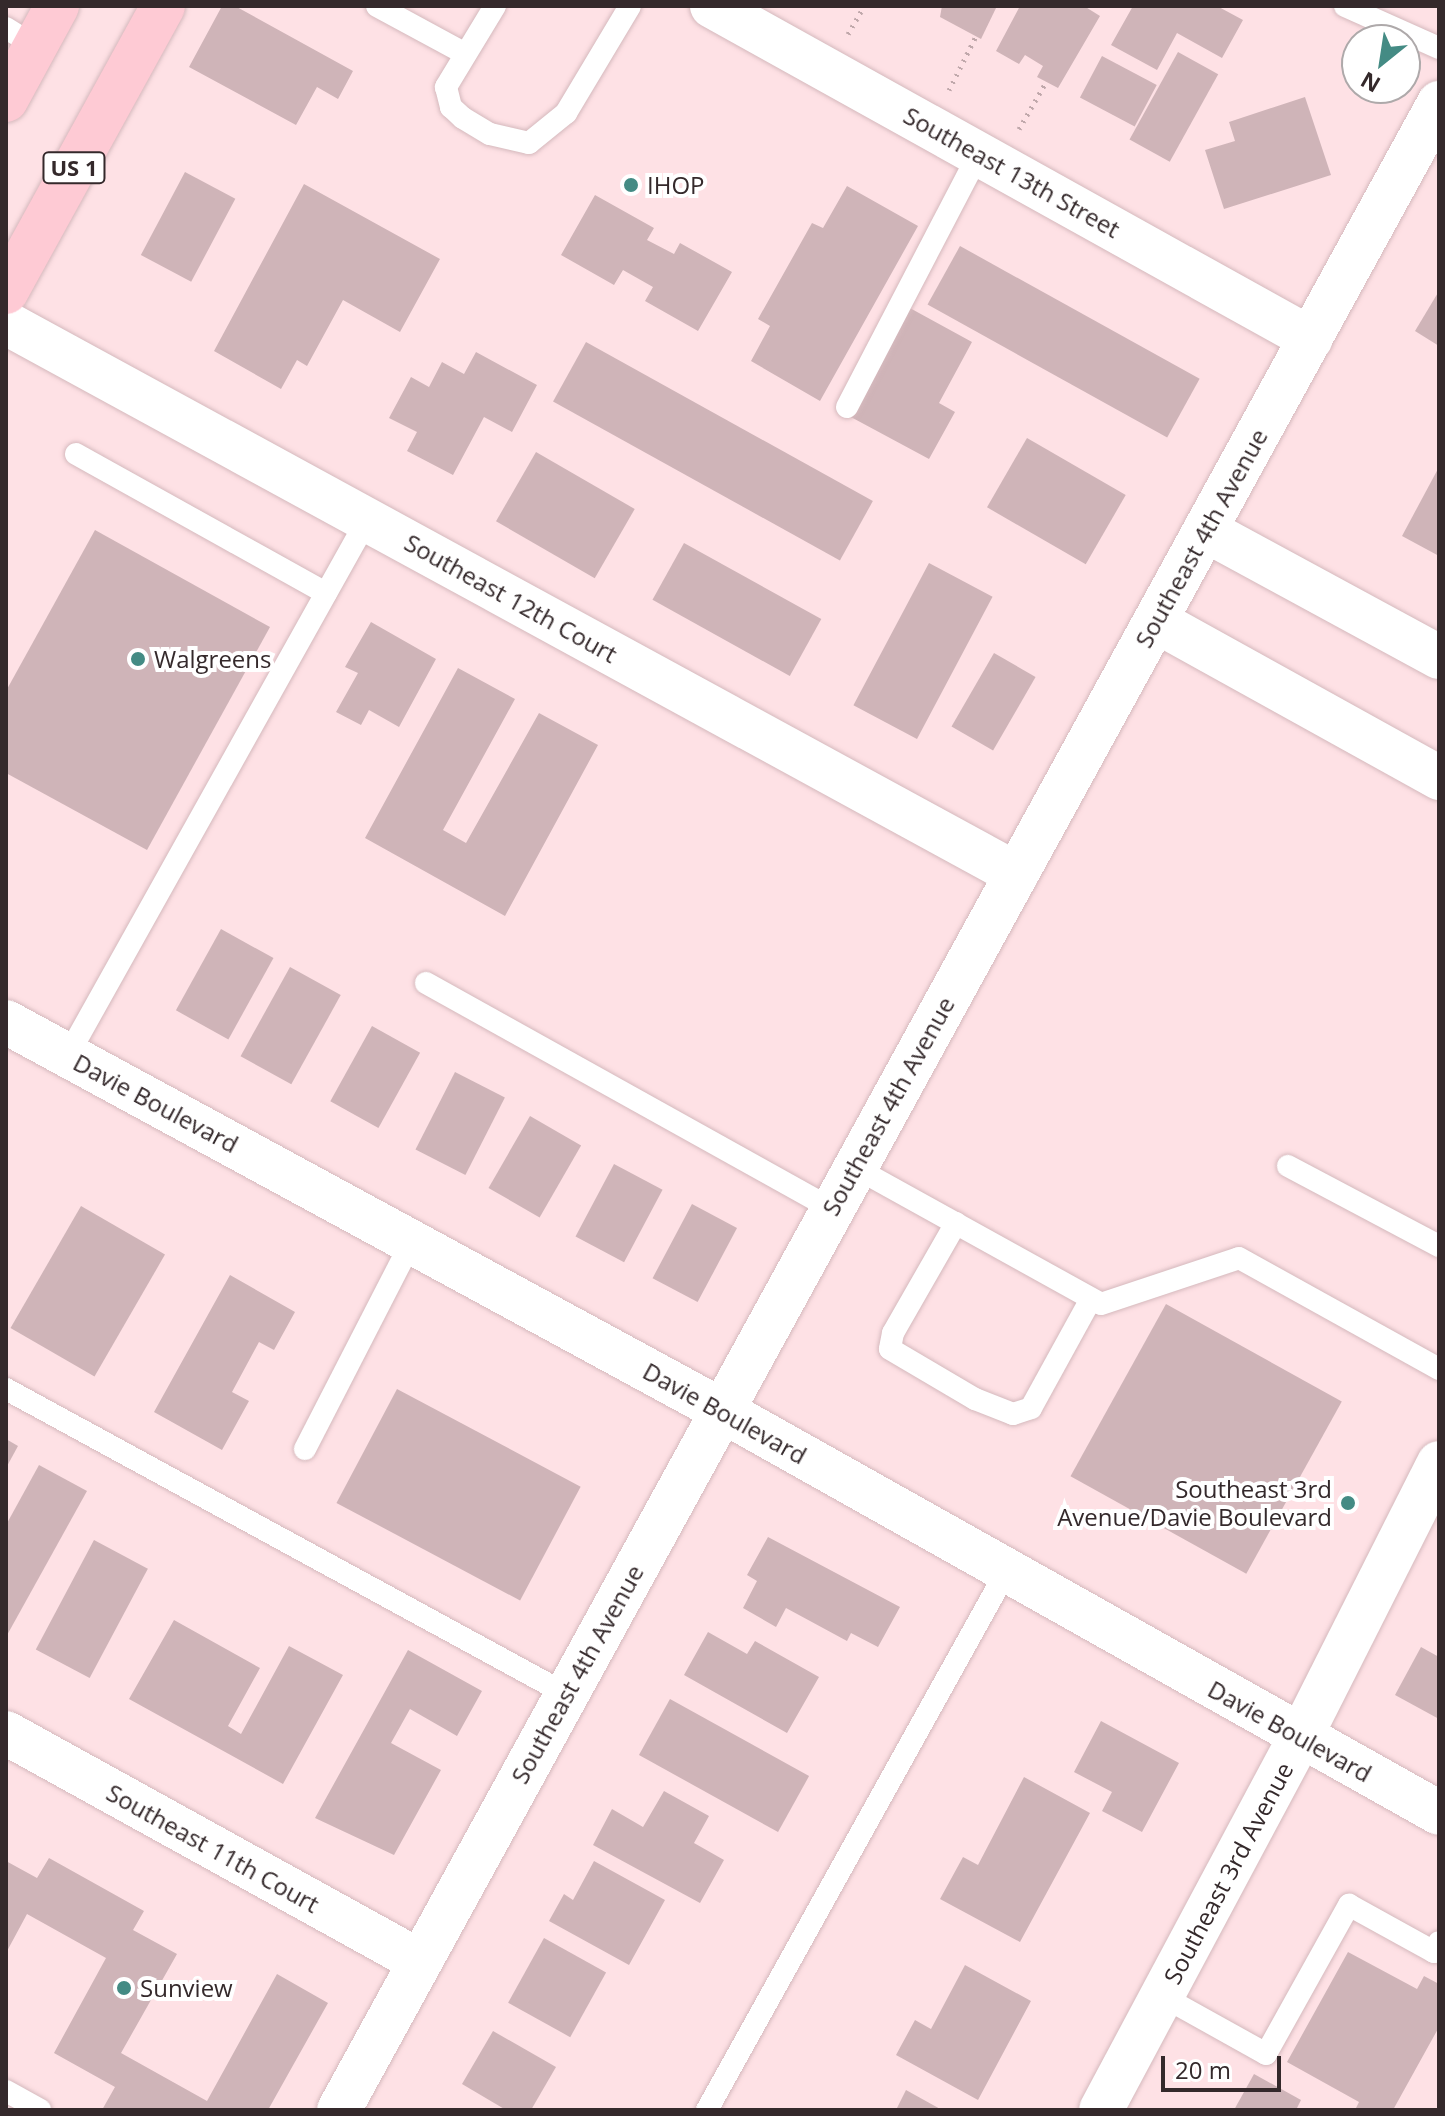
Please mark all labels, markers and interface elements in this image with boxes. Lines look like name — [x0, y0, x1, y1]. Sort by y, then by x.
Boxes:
north arrow — [1341, 24, 1421, 104]
text: N — [1355, 66, 1385, 101]
street label: Southeast 13th Street — [899, 101, 1125, 243]
road number: US 1 — [42, 150, 106, 186]
place label: IHOP — [647, 171, 705, 199]
marker: IHOP — [622, 176, 640, 194]
street label: Southeast 4th Avenue — [1129, 424, 1273, 652]
street label: Southeast 12th Court — [400, 528, 622, 668]
place label: Walgreens — [154, 645, 272, 673]
marker: Walgreens — [129, 650, 147, 668]
street label: Southeast 4th Avenue — [816, 992, 960, 1220]
street label: Davie Boulevard — [69, 1047, 243, 1159]
street label: Davie Boulevard — [638, 1356, 812, 1470]
place label: Southeast 3rd Avenue/Davie Boulevard — [1057, 1475, 1332, 1531]
marker: Southeast 3rd Avenue/Davie Boulevard — [1339, 1494, 1357, 1512]
street label: Southeast 4th Avenue — [505, 1560, 649, 1788]
street label: Davie Boulevard — [1203, 1674, 1377, 1788]
street label: Southeast 3rd Avenue — [1157, 1757, 1299, 1989]
street label: Southeast 11th Court — [102, 1778, 324, 1918]
place label: Sunview — [140, 1974, 233, 2002]
marker: Sunview — [115, 1979, 133, 1997]
scale bar — [1165, 2040, 1285, 2090]
text: 20 m — [1175, 2053, 1231, 2086]

